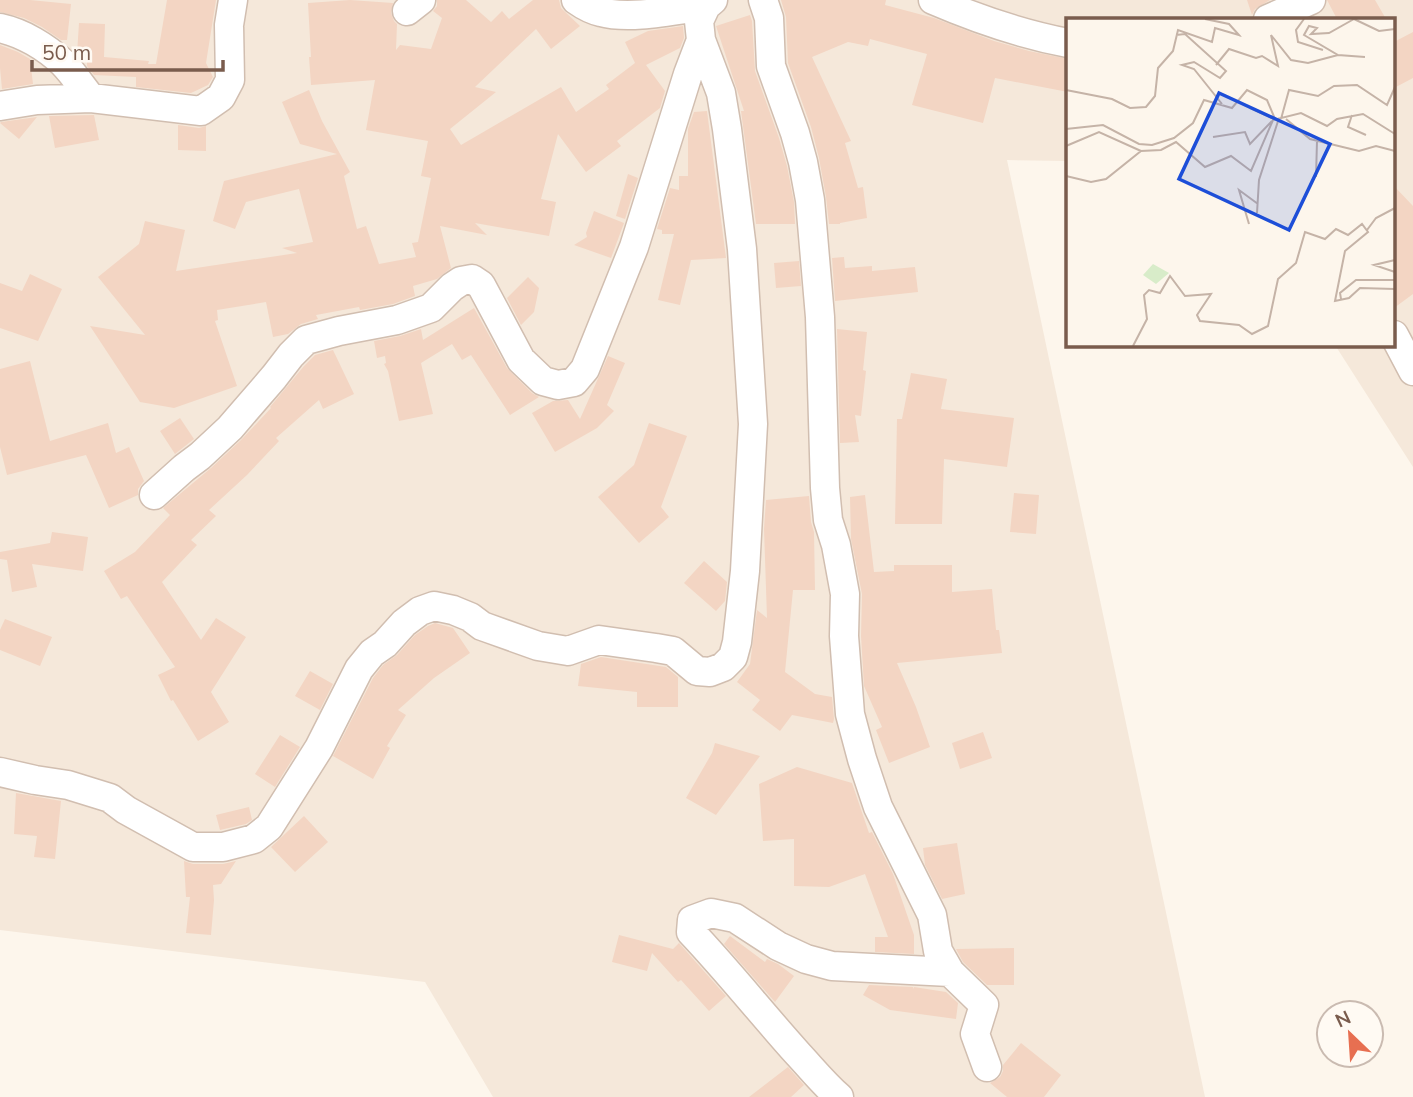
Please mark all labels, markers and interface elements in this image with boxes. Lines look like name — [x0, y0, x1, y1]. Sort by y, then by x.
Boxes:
inset map — [1066, 18, 1396, 346]
scale bar — [32, 28, 222, 72]
text: 50 m — [42, 39, 91, 65]
north arrow — [1315, 999, 1385, 1069]
text: N — [1331, 1005, 1354, 1033]

